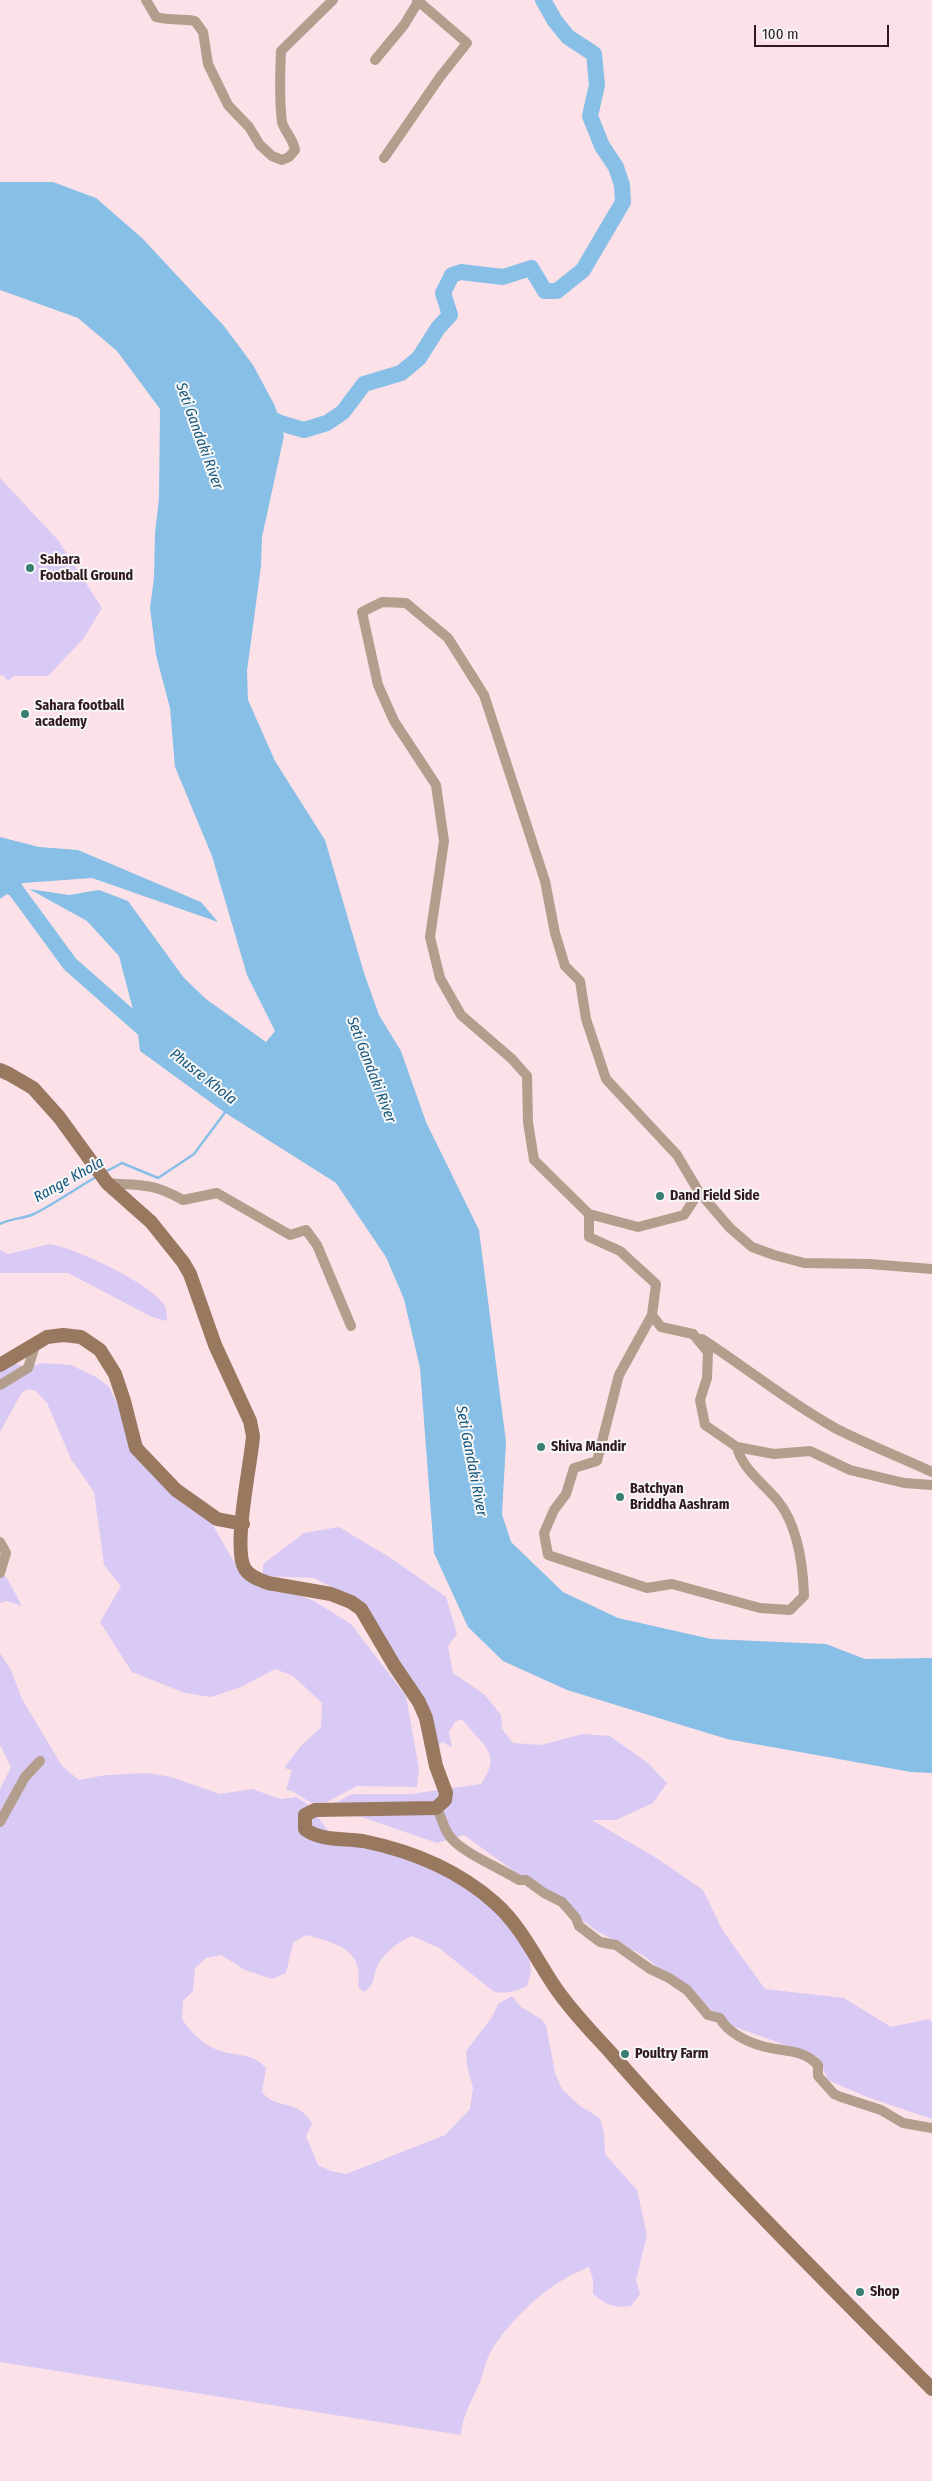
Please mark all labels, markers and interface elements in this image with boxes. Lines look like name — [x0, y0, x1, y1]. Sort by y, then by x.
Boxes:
scale bar — [757, 15, 892, 47]
text: 100 m — [762, 25, 799, 43]
water label: Seti Gandaki River — [171, 380, 227, 492]
place label: Sahara Football Ground — [40, 552, 133, 584]
marker: Sahara Football Ground — [24, 562, 36, 574]
place label: Sahara football academy — [35, 698, 124, 730]
marker: Sahara football academy — [19, 708, 31, 720]
water label: Seti Gandaki River — [343, 1015, 399, 1125]
water label: Phusre Khola — [166, 1045, 240, 1109]
water label: Range Khola — [31, 1153, 107, 1207]
place label: Dand Field Side — [670, 1188, 760, 1204]
marker: Dand Field Side — [654, 1190, 666, 1202]
water label: Seti Gandaki River — [451, 1404, 491, 1518]
place label: Shiva Mandir — [551, 1439, 626, 1455]
marker: Shiva Mandir — [535, 1441, 547, 1453]
place label: Batchyan Briddha Aashram — [630, 1481, 729, 1514]
marker: Batchyan Briddha Aashram — [614, 1491, 626, 1503]
place label: Poultry Farm — [635, 2046, 708, 2062]
marker: Poultry Farm — [619, 2048, 631, 2060]
place label: Shop — [870, 2284, 900, 2300]
marker: Shop — [854, 2286, 866, 2298]

